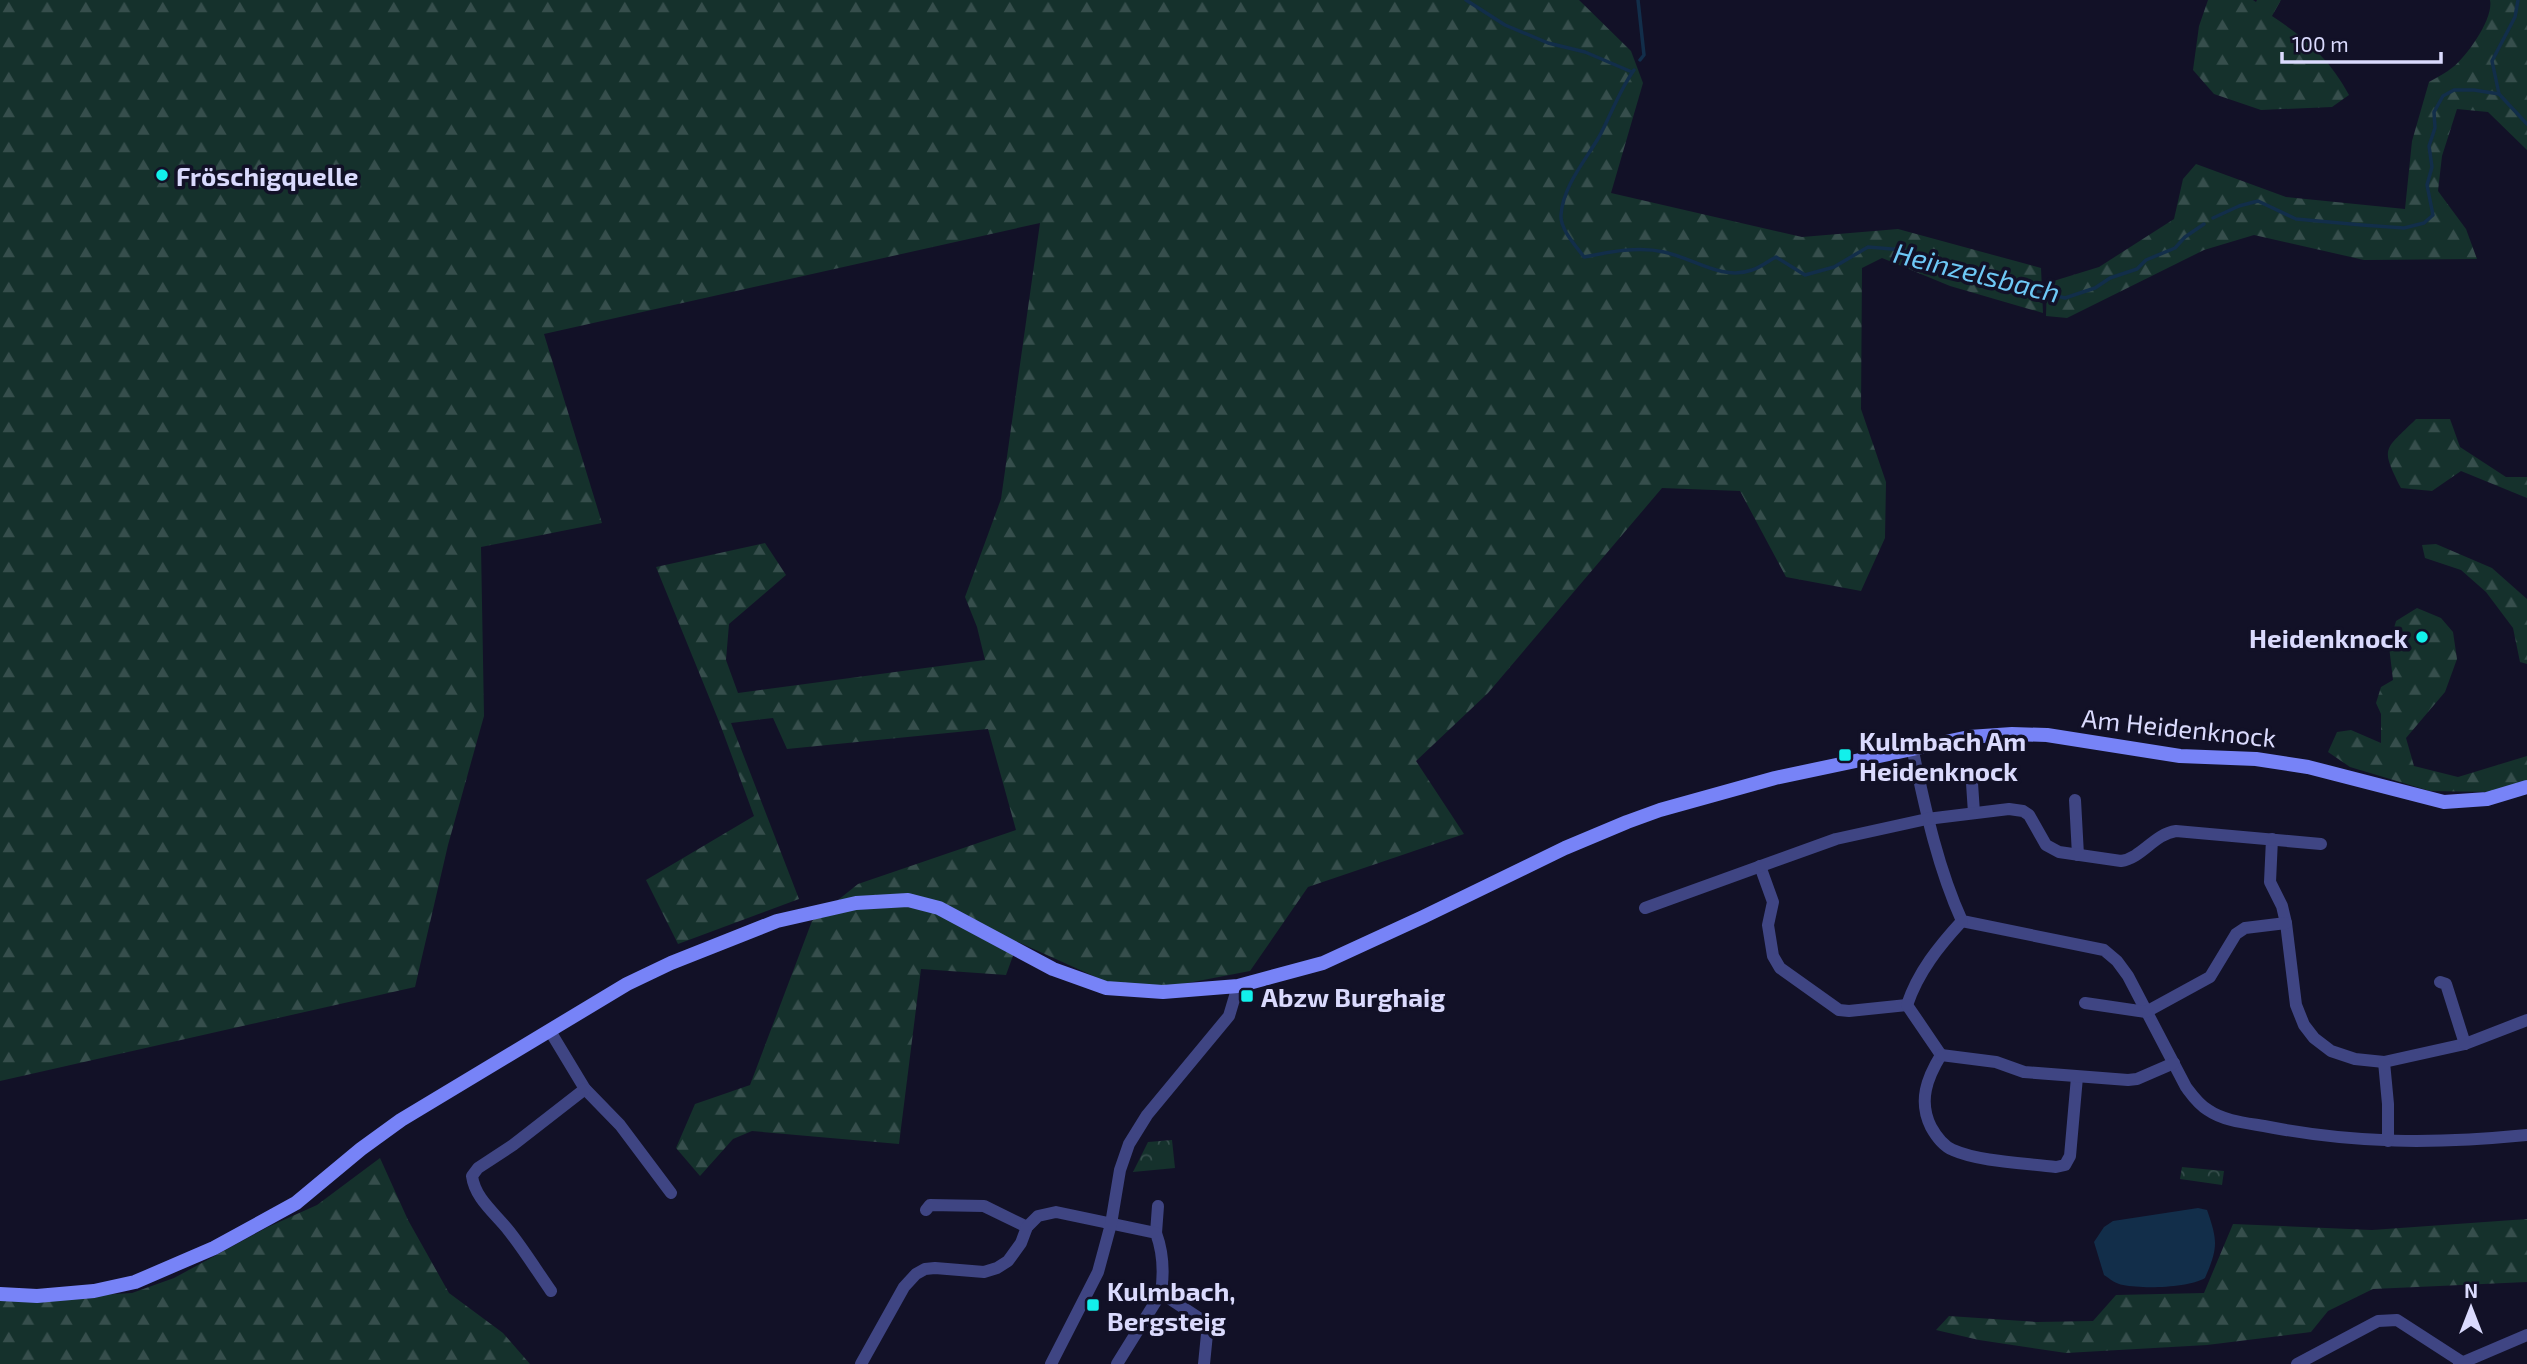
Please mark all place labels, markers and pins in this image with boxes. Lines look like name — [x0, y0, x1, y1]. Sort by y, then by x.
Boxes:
place label: Fröschigquelle — [176, 160, 358, 191]
marker: Fröschigquelle — [154, 167, 170, 183]
place label: Heidenknock — [2249, 622, 2408, 653]
marker: Heidenknock — [2414, 629, 2430, 645]
place label: Kulmbach Am Heidenknock — [1859, 725, 2026, 786]
marker: Kulmbach Am Heidenknock — [1837, 747, 1853, 763]
place label: Abzw Burghaig — [1261, 981, 1445, 1012]
marker: Abzw Burghaig — [1239, 988, 1255, 1004]
place label: Kulmbach, Bergsteig — [1107, 1275, 1236, 1336]
marker: Kulmbach, Bergsteig — [1085, 1297, 1101, 1313]

